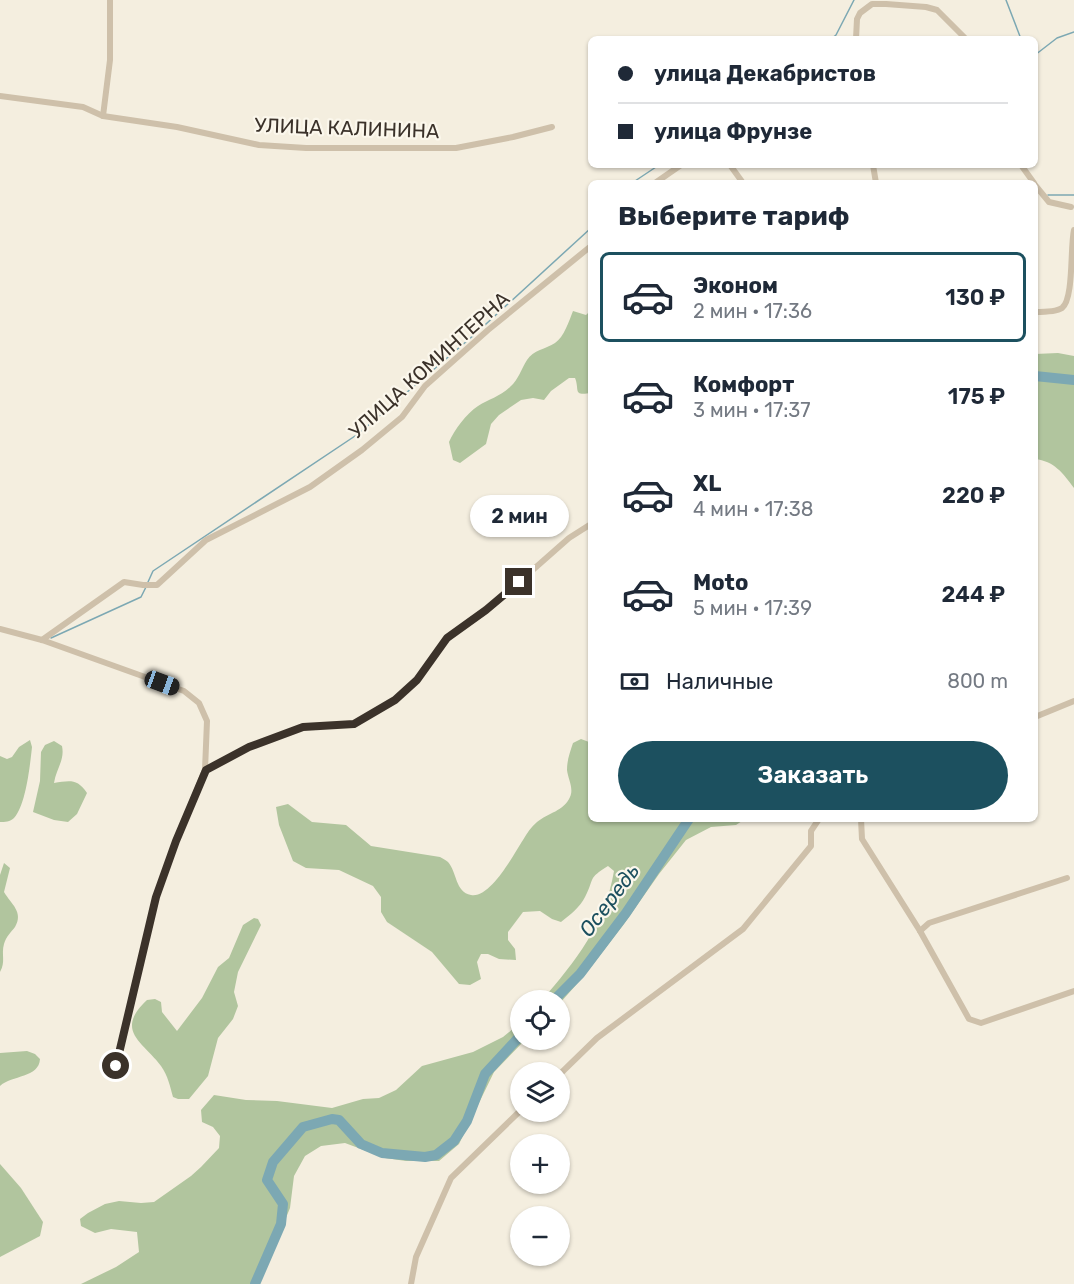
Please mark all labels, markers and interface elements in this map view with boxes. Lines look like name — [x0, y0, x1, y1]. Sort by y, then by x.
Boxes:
text: улица Декабристов — [654, 60, 876, 87]
street label: УЛИЦА КАЛИНИНА — [254, 113, 440, 143]
text: улица Фрунзе — [654, 118, 812, 145]
text: Выберите тариф — [618, 200, 849, 232]
icon: car — [621, 270, 675, 324]
text: Эконом — [693, 272, 778, 299]
text: 130 ₽ — [945, 284, 1005, 311]
street label: УЛИЦА КОМИНТЕРНА — [344, 287, 514, 443]
text: 2 мин · 17:36 — [693, 299, 812, 323]
icon: car — [621, 369, 675, 423]
text: Комфорт — [693, 371, 794, 398]
text: 175 ₽ — [948, 383, 1005, 410]
text: 3 мин · 17:37 — [693, 398, 811, 422]
icon: car — [621, 468, 675, 522]
text: XL — [693, 470, 721, 497]
text: 220 ₽ — [942, 482, 1005, 509]
callout: 2 мин — [470, 495, 568, 537]
text: 4 мин · 17:38 — [693, 497, 813, 521]
text: 2 мин — [491, 504, 548, 528]
icon: car — [621, 567, 675, 621]
route end — [505, 568, 532, 595]
text: Moto — [693, 569, 748, 596]
text: 244 ₽ — [941, 581, 1005, 608]
text: 5 мин · 17:39 — [693, 596, 812, 620]
icon: cash — [618, 665, 651, 698]
car — [142, 668, 182, 698]
text: Наличные — [666, 668, 773, 695]
text: 800 m — [947, 669, 1008, 693]
button: Заказать — [618, 741, 1008, 810]
water label: Осередь — [574, 859, 644, 941]
map controls — [510, 990, 570, 1266]
button: locate — [510, 990, 570, 1050]
route start — [102, 1052, 129, 1079]
button: layers — [510, 1062, 570, 1122]
button: + — [510, 1134, 570, 1194]
button: − — [510, 1206, 570, 1266]

